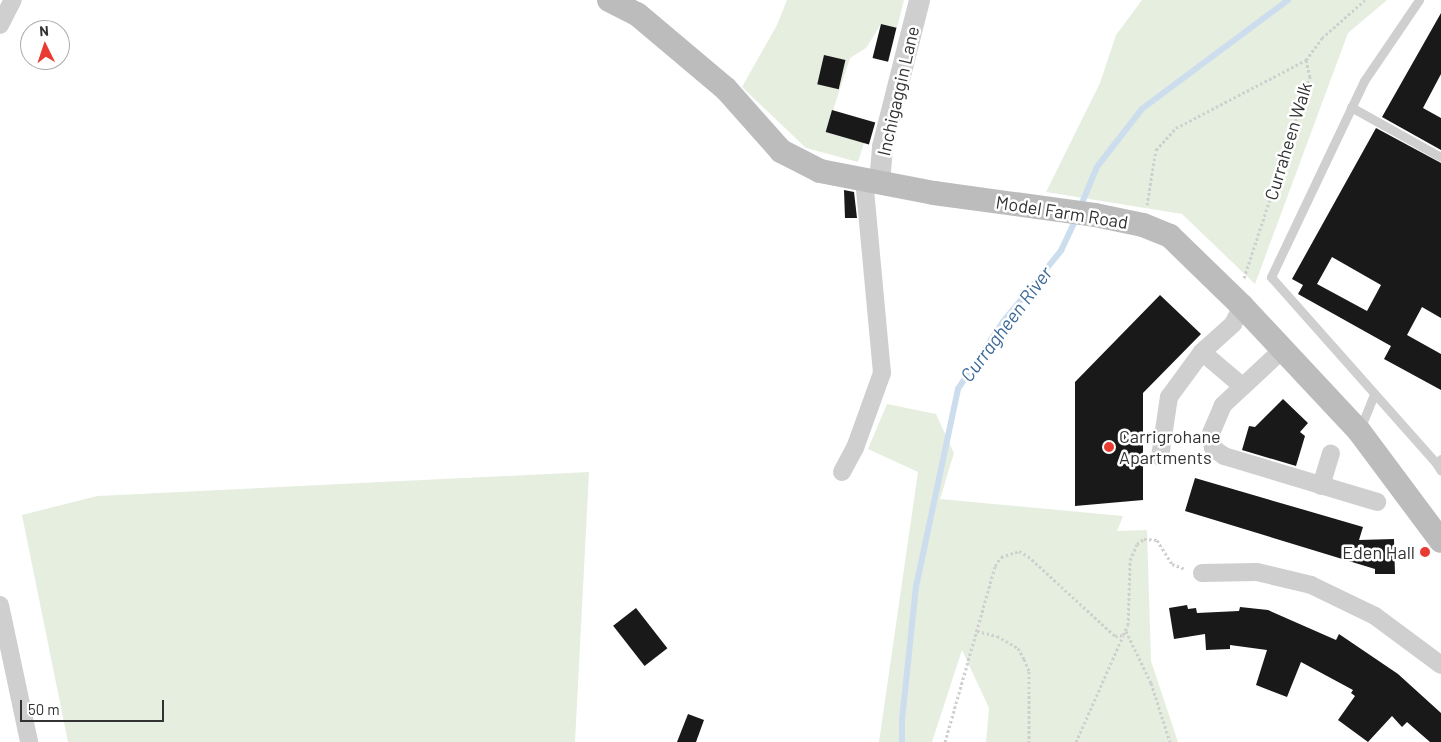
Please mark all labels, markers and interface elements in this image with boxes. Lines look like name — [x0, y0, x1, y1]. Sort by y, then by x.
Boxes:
north arrow — [20, 20, 70, 70]
text: N — [39, 22, 49, 39]
street label: Inchigaggin Lane — [873, 24, 923, 158]
street label: Curraheen Walk — [1260, 79, 1316, 203]
street label: Model Farm Road — [994, 191, 1130, 233]
water label: Curragheen River — [955, 262, 1057, 386]
place label: Carrigrohane Apartments — [1119, 426, 1221, 468]
marker: Carrigrohane Apartments — [1103, 441, 1115, 453]
place label: Eden Hall — [1342, 541, 1415, 563]
marker: Eden Hall — [1419, 546, 1431, 558]
scale bar — [22, 690, 166, 722]
text: 50 m — [28, 700, 60, 718]

